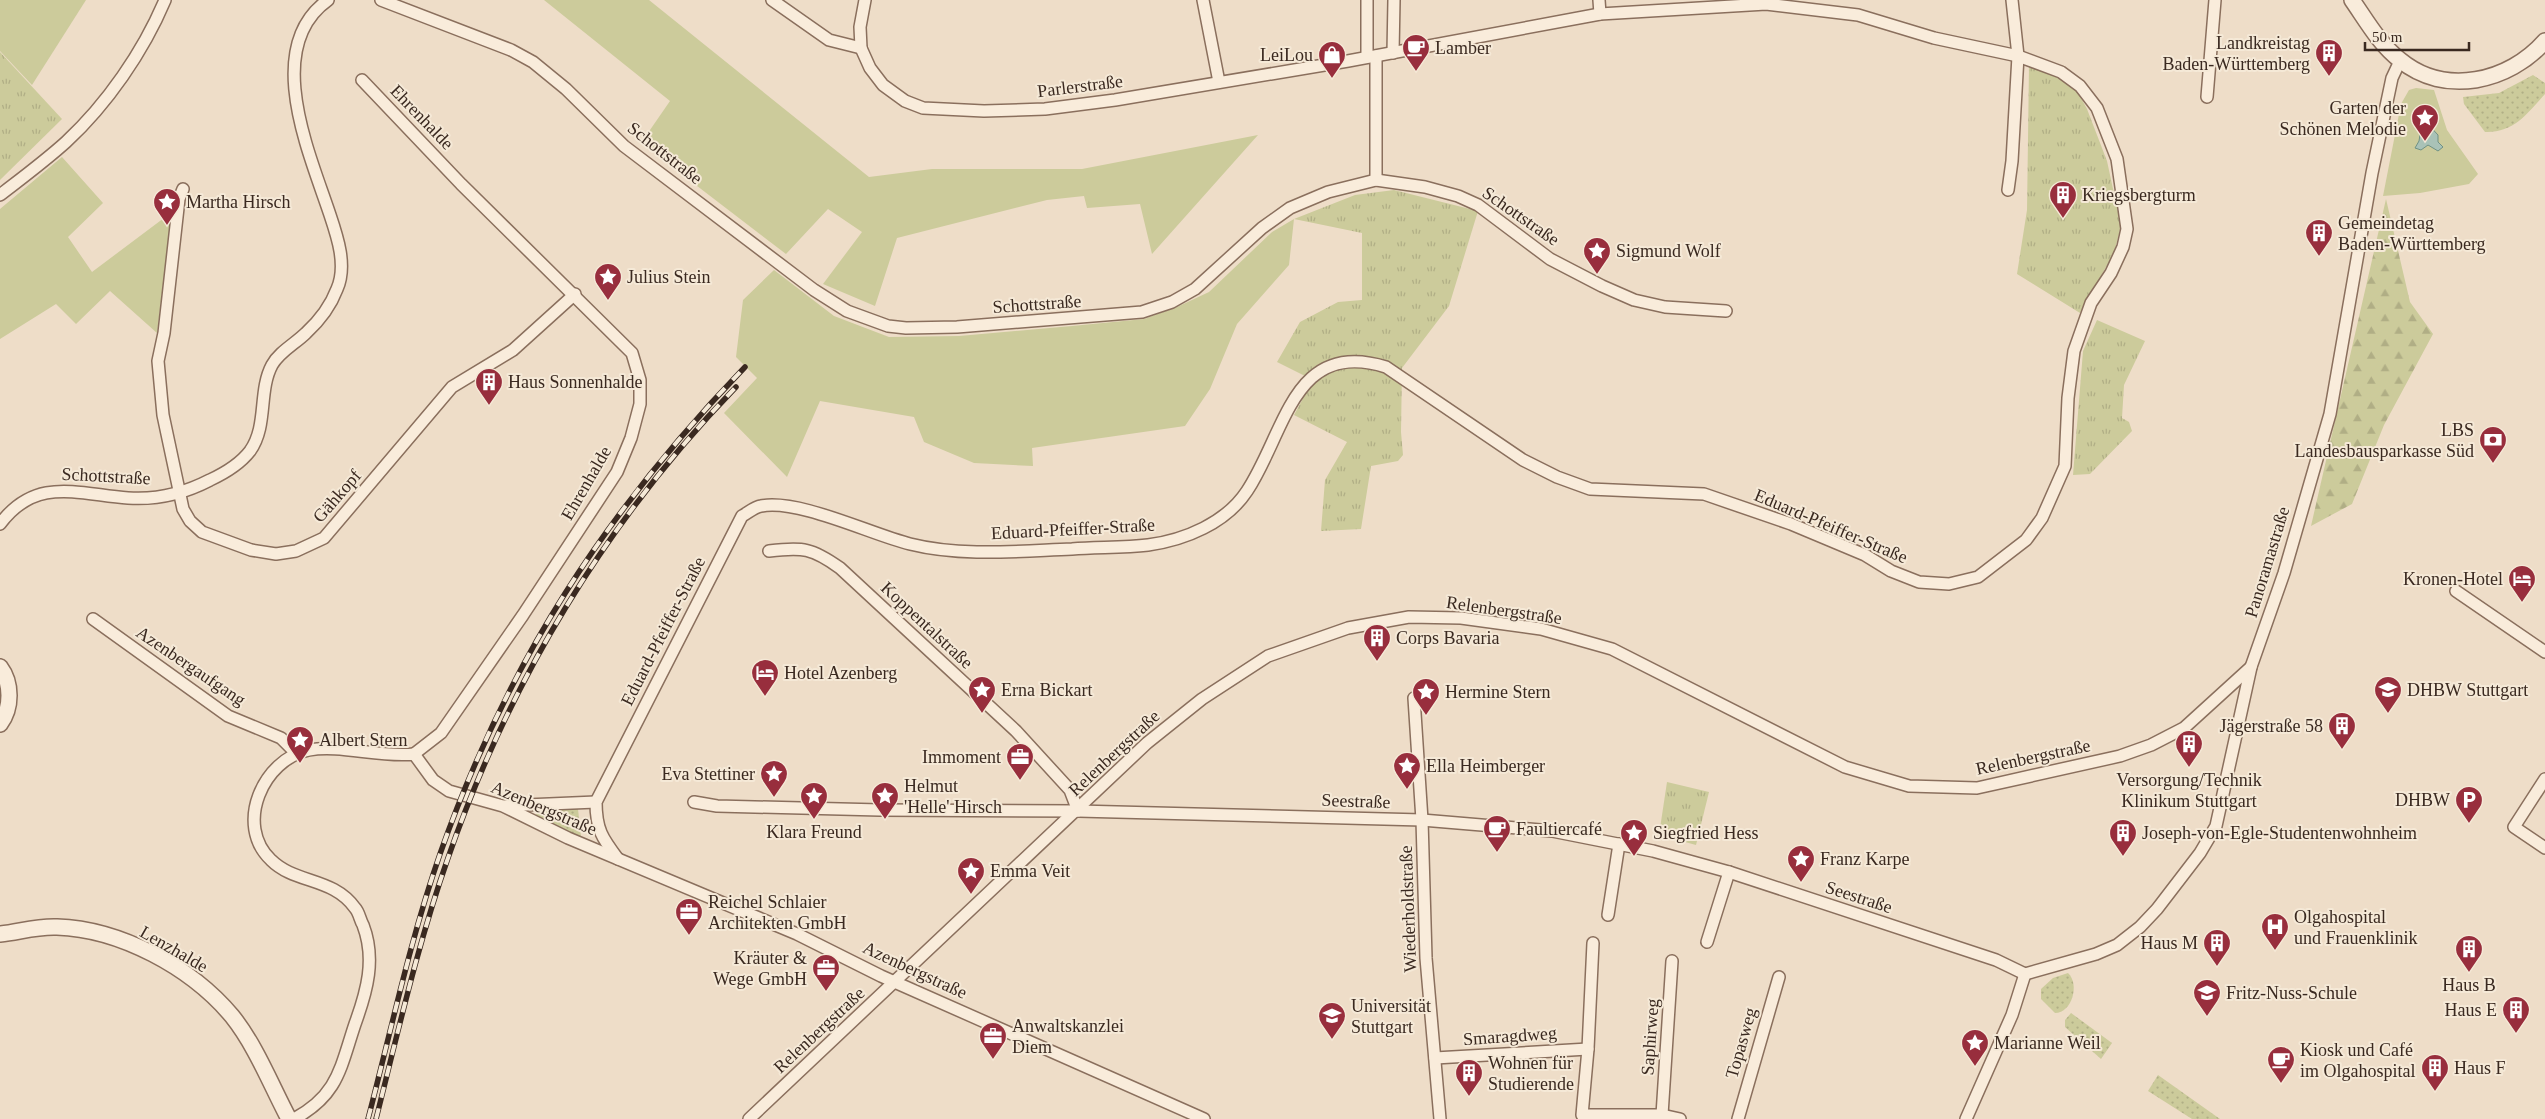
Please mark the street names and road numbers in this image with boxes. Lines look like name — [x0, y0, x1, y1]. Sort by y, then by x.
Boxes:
street label: Parlerstraße — [1036, 71, 1124, 101]
street label: Ehrenhalde — [386, 81, 458, 153]
street label: Schottstraße — [624, 118, 706, 188]
street label: Schottstraße — [1479, 182, 1563, 250]
street label: Schottstraße — [992, 291, 1082, 317]
street label: Ehrenhalde — [557, 443, 615, 523]
street label: Schottstraße — [61, 464, 151, 488]
street label: Gähkopf — [309, 466, 365, 526]
street label: Eduard-Pfeiffer-Straße — [1752, 485, 1911, 567]
street label: Panoramastraße — [2241, 504, 2293, 620]
street label: Eduard-Pfeiffer-Straße — [990, 515, 1156, 543]
street label: Eduard-Pfeiffer-Straße — [617, 553, 709, 709]
street label: Koppentalstraße — [877, 577, 977, 673]
street label: Relenbergstraße — [1445, 592, 1563, 628]
street label: Azenbergaufgang — [133, 622, 249, 710]
street label: Relenbergstraße — [1065, 706, 1163, 800]
street label: Relenbergstraße — [1974, 735, 2092, 779]
street label: Azenbergstraße — [488, 777, 600, 839]
street label: Seestraße — [1321, 790, 1391, 812]
street label: Wiederholdstraße — [1396, 845, 1420, 973]
street label: Seestraße — [1823, 877, 1895, 917]
street label: Lenzhalde — [137, 922, 211, 976]
street label: Azenbergstraße — [860, 937, 970, 1003]
street label: Relenbergstraße — [770, 983, 868, 1077]
street label: Saphirweg — [1637, 998, 1663, 1076]
street label: Topasweg — [1721, 1005, 1761, 1081]
street label: Smaragdweg — [1462, 1023, 1558, 1049]

